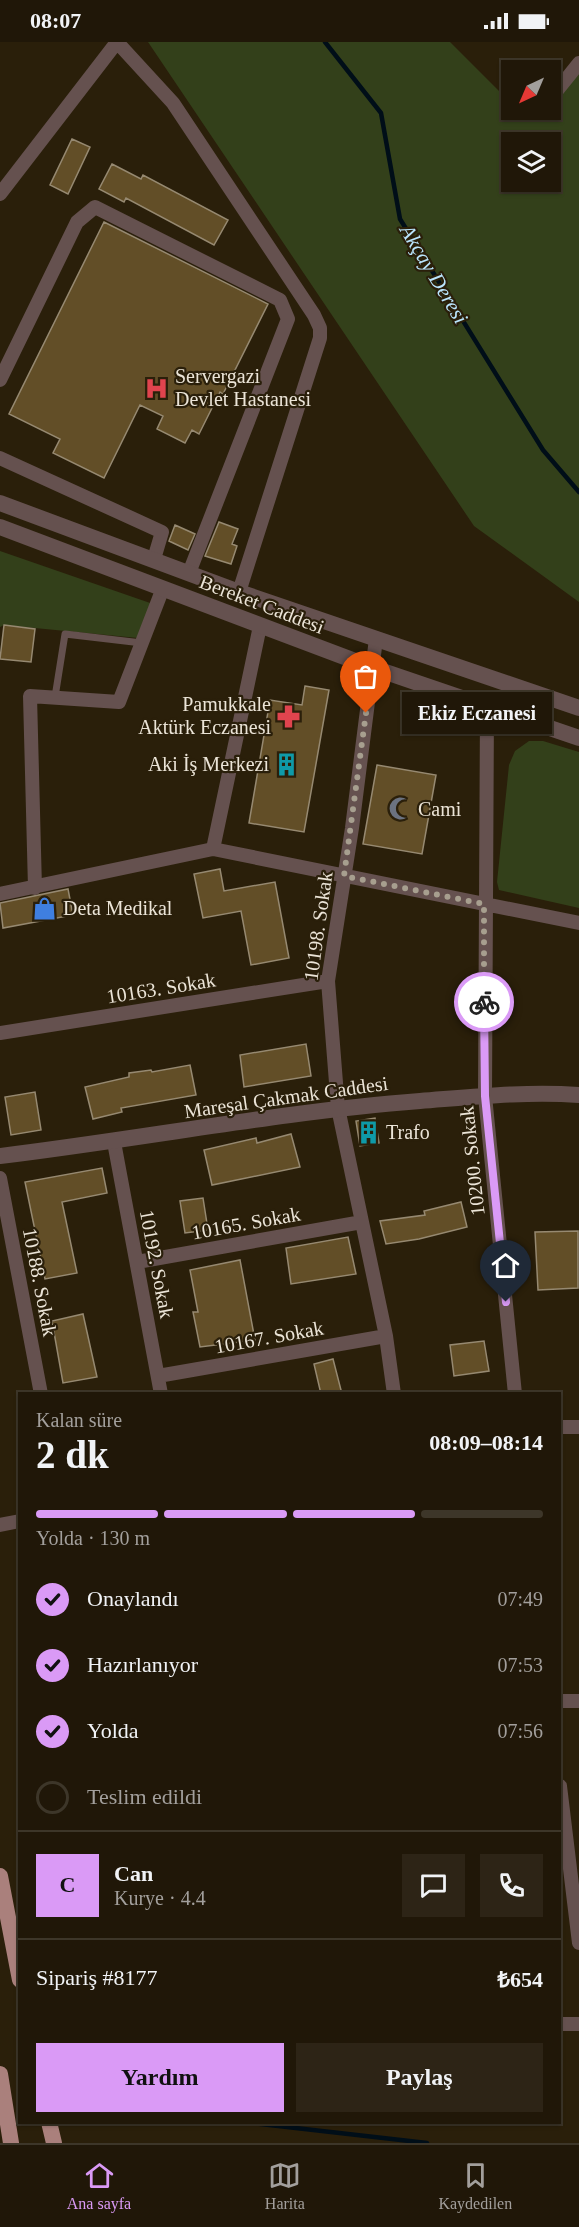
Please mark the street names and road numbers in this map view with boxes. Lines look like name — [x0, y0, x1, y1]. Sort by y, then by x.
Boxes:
street label: Bereket Caddesi — [197, 570, 328, 638]
street label: 10198. Sokak — [299, 870, 337, 982]
street label: 10163. Sokak — [105, 969, 217, 1007]
street label: Mareşal Çakmak Caddesi — [183, 1072, 390, 1123]
street label: 10200. Sokak — [455, 1105, 489, 1217]
street label: 10165. Sokak — [190, 1203, 302, 1243]
street label: 10192. Sokak — [136, 1208, 178, 1320]
street label: 10188. Sokak — [19, 1226, 61, 1338]
street label: 10167. Sokak — [213, 1317, 325, 1357]

